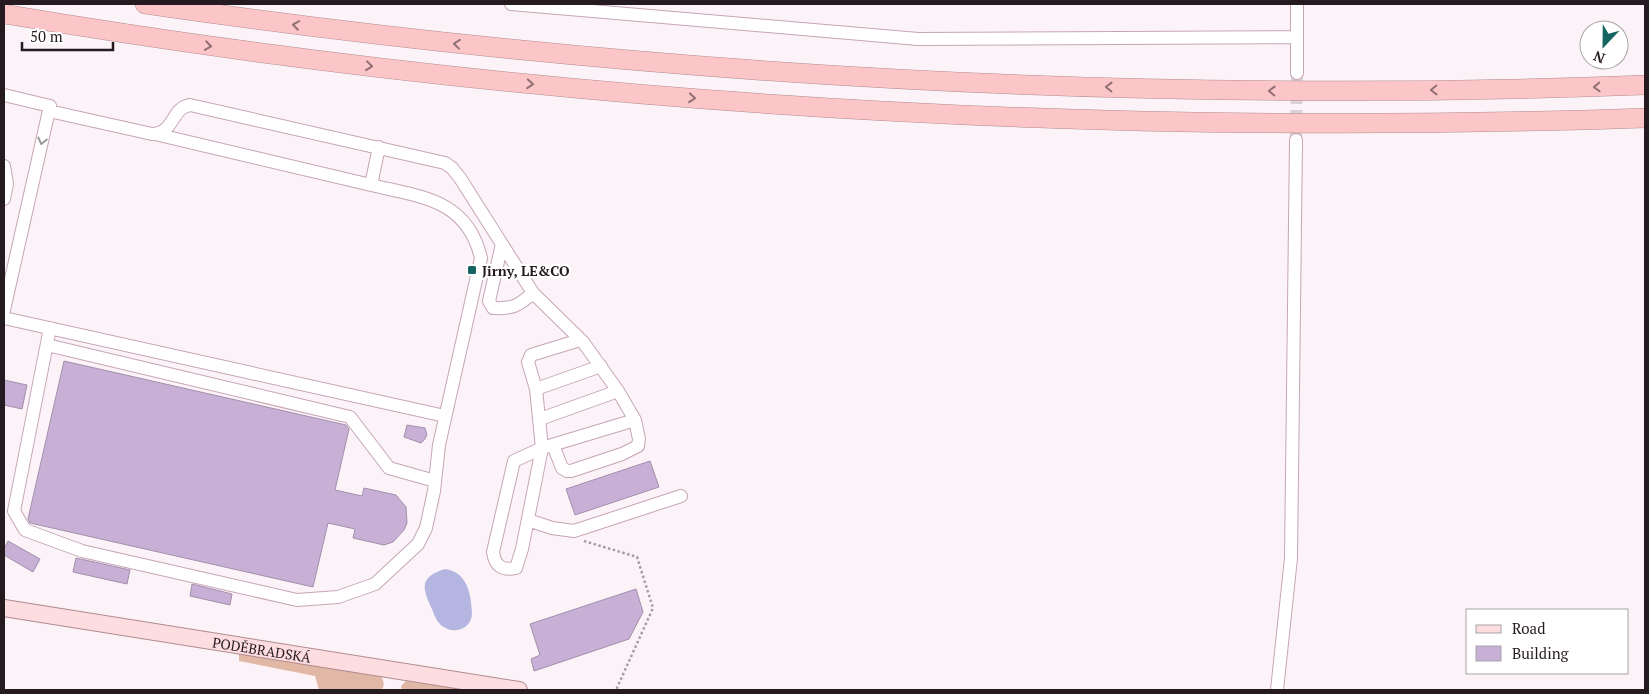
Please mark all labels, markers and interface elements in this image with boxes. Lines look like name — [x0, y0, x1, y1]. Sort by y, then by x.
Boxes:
scale bar — [22, 20, 114, 52]
one-way arrow — [291, 20, 299, 31]
north arrow — [1579, 20, 1629, 70]
text: 50 m — [30, 26, 63, 46]
one-way arrow — [453, 38, 461, 49]
one-way arrow — [204, 40, 212, 51]
text: N — [1590, 47, 1607, 68]
one-way arrow — [365, 60, 373, 71]
one-way arrow — [527, 78, 535, 89]
one-way arrow — [1105, 82, 1112, 92]
one-way arrow — [1592, 82, 1600, 92]
one-way arrow — [1267, 85, 1275, 96]
one-way arrow — [1430, 85, 1438, 95]
one-way arrow — [688, 93, 696, 104]
one-way arrow — [37, 137, 48, 146]
place label: Jirny, LE&CO — [482, 261, 570, 280]
marker: Jirny, LE&CO — [466, 264, 478, 276]
legend — [1466, 609, 1629, 674]
text: Road — [1512, 618, 1545, 638]
street label: PODĚBRADSKÁ — [211, 632, 313, 666]
text: Building — [1512, 643, 1570, 663]

